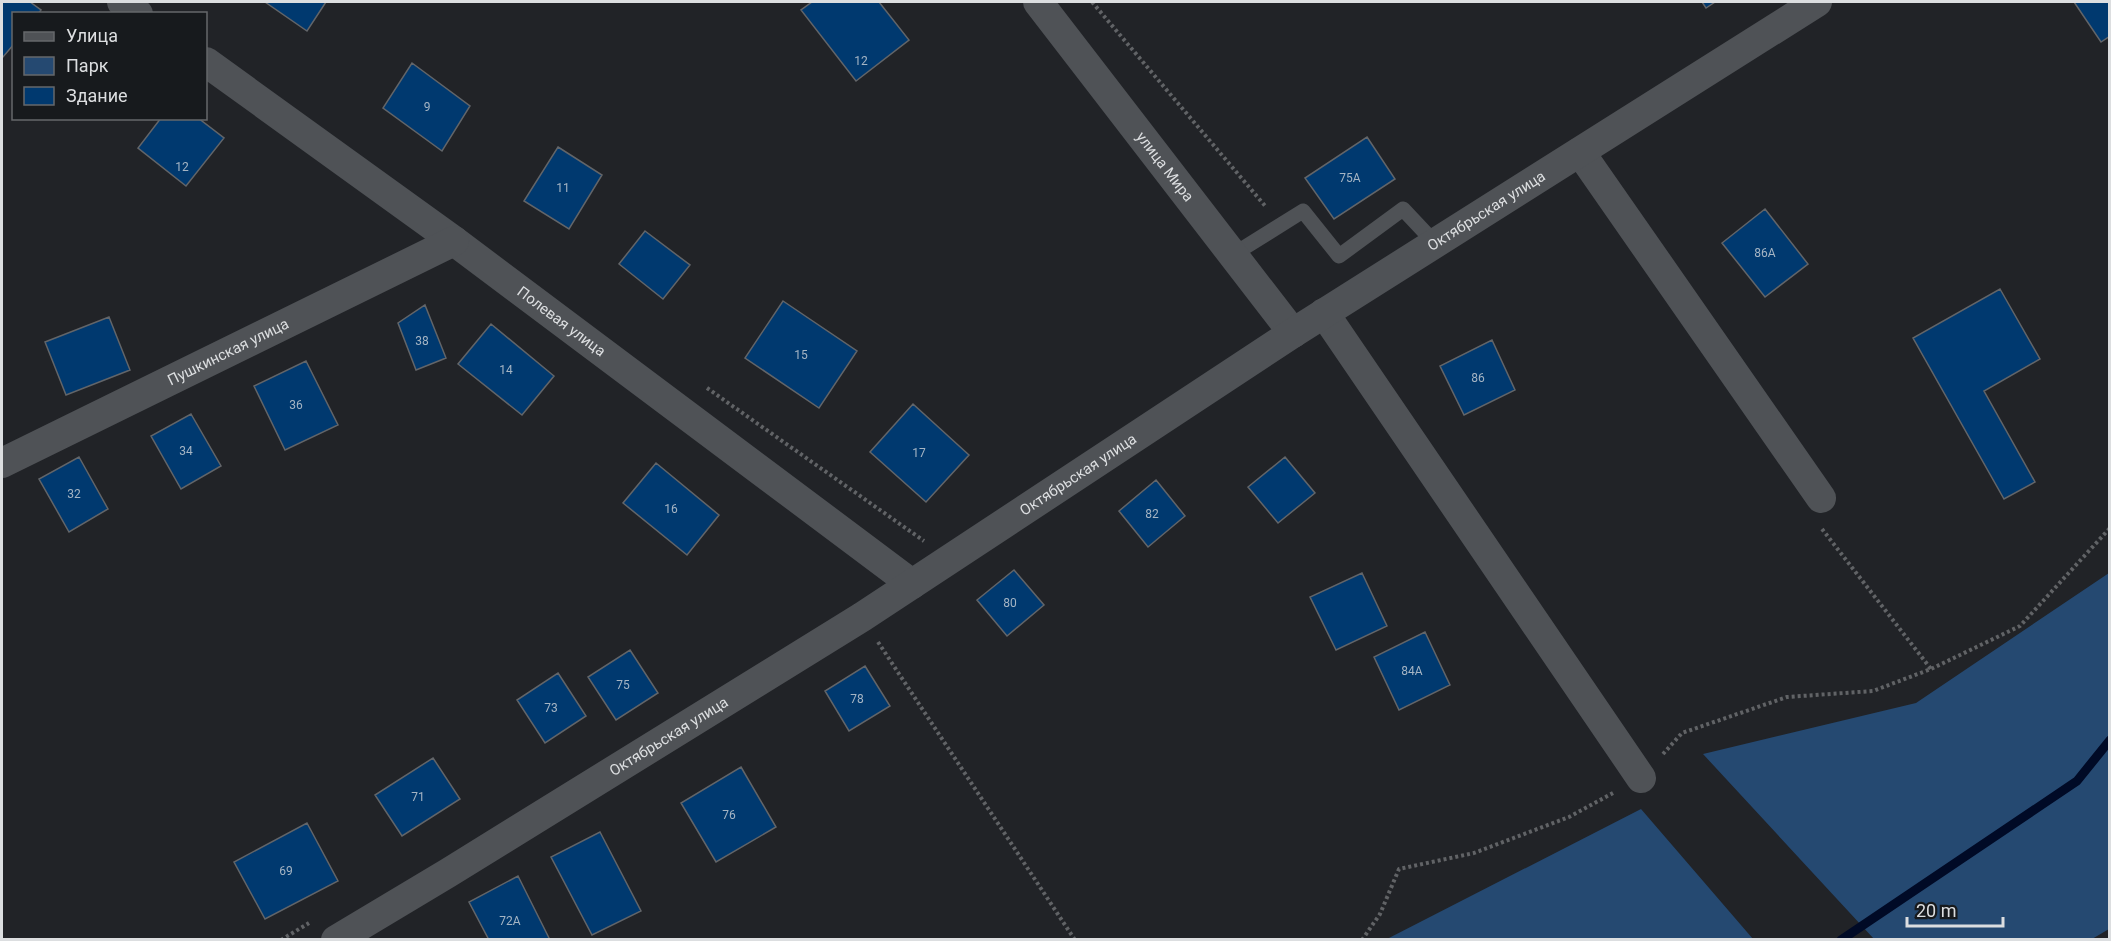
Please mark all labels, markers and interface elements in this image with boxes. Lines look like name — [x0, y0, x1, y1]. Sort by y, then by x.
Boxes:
legend — [12, 12, 207, 120]
text: Улица — [66, 25, 118, 46]
house number: 12 — [854, 54, 868, 68]
text: Парк — [66, 55, 109, 76]
text: Здание — [66, 85, 128, 106]
house number: 9 — [424, 100, 430, 114]
street label: улица Мира — [1132, 128, 1198, 205]
house number: 12 — [175, 160, 189, 174]
street label: Октябрьская улица — [1424, 167, 1549, 255]
house number: 75А — [1339, 171, 1361, 185]
house number: 11 — [556, 181, 570, 195]
house number: 86А — [1754, 246, 1776, 260]
street label: Полевая улица — [514, 283, 609, 360]
street label: Пушкинская улица — [165, 315, 292, 389]
house number: 38 — [415, 334, 429, 348]
house number: 15 — [794, 348, 808, 362]
house number: 14 — [499, 363, 513, 377]
house number: 86 — [1471, 371, 1485, 385]
house number: 36 — [289, 398, 303, 412]
street label: Октябрьская улица — [1016, 430, 1140, 520]
house number: 34 — [179, 444, 193, 458]
house number: 17 — [912, 446, 926, 460]
house number: 32 — [67, 487, 81, 501]
house number: 16 — [664, 502, 678, 516]
house number: 82 — [1145, 507, 1159, 521]
house number: 80 — [1003, 596, 1017, 610]
house number: 84А — [1401, 664, 1423, 678]
house number: 75 — [616, 678, 630, 692]
house number: 78 — [850, 692, 864, 706]
street label: Октябрьская улица — [606, 693, 731, 780]
house number: 73 — [544, 701, 558, 715]
house number: 71 — [411, 790, 425, 804]
house number: 76 — [722, 808, 736, 822]
house number: 69 — [279, 864, 293, 878]
scale bar — [1907, 890, 2003, 928]
text: 20 m — [1916, 900, 1956, 921]
house number: 72А — [499, 914, 521, 928]

